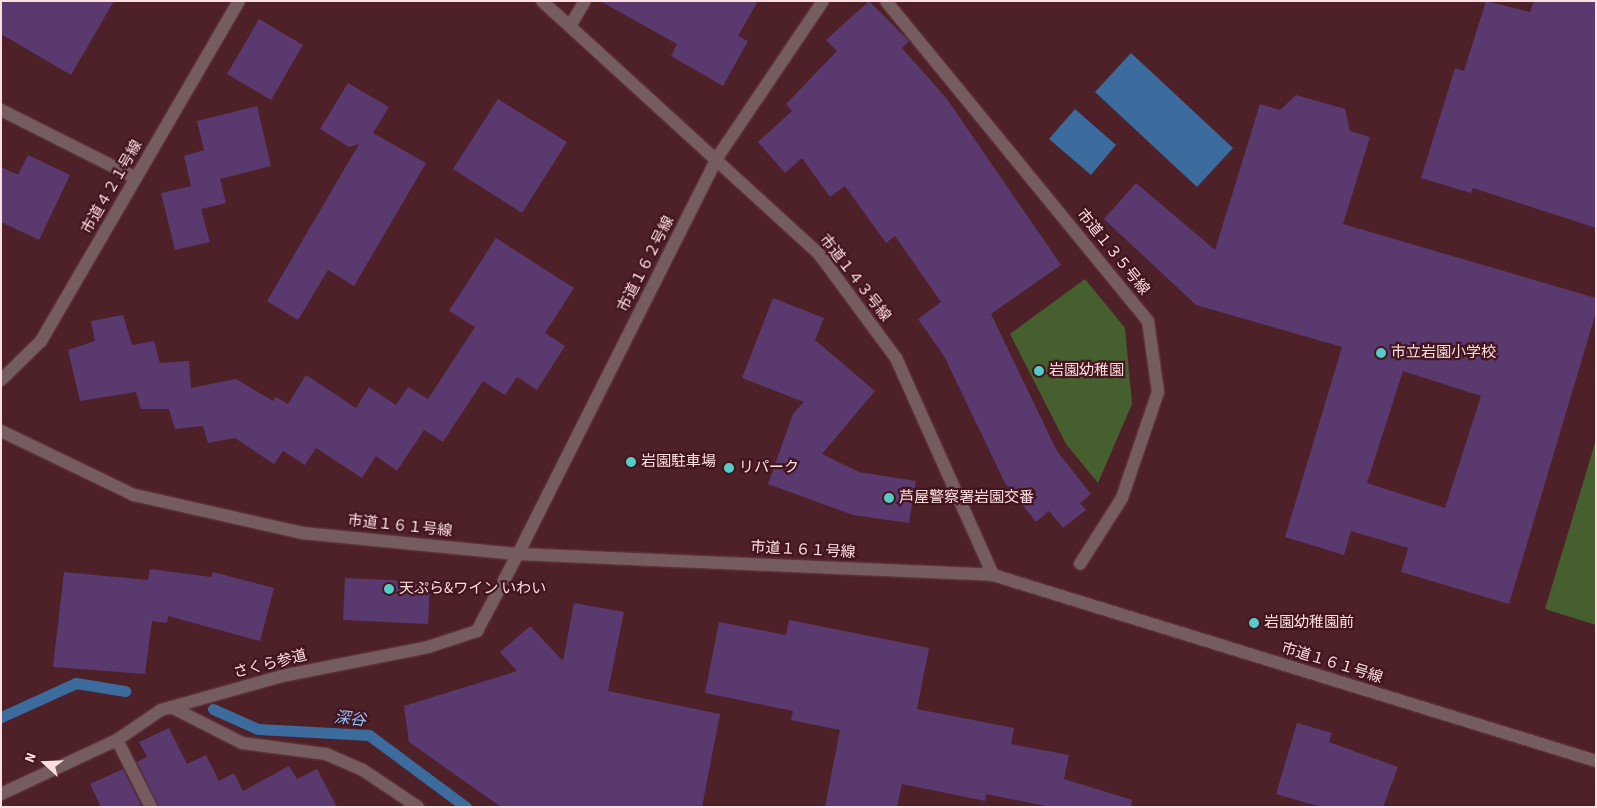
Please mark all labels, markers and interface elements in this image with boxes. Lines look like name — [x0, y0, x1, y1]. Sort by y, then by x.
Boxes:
street label: 市道４２１号線 — [78, 137, 146, 237]
street label: 市道１３５号線 — [1073, 206, 1153, 298]
street label: 市道１６２号線 — [614, 213, 678, 315]
street label: 市道１４３号線 — [816, 231, 894, 325]
place label: 市立岩園小学校 — [1391, 344, 1496, 362]
marker: 市立岩園小学校 — [1375, 347, 1387, 359]
place label: 岩園幼稚園 — [1049, 362, 1124, 380]
marker: 岩園幼稚園 — [1033, 365, 1045, 377]
place label: 岩園駐車場 — [641, 453, 716, 471]
marker: 岩園駐車場 — [625, 456, 637, 468]
place label: リパーク — [739, 459, 799, 477]
marker: リパーク — [723, 462, 735, 474]
place label: 芦屋警察署岩園交番 — [899, 489, 1034, 507]
marker: 芦屋警察署岩園交番 — [883, 492, 895, 504]
street label: 市道１６１号線 — [347, 512, 453, 540]
street label: 市道１６１号線 — [750, 538, 856, 562]
place label: 天ぷら&ワイン いわい — [399, 580, 546, 598]
marker: 天ぷら&ワイン いわい — [383, 583, 395, 595]
place label: 岩園幼稚園前 — [1264, 614, 1354, 632]
marker: 岩園幼稚園前 — [1248, 617, 1260, 629]
street label: 市道１６１号線 — [1279, 639, 1385, 687]
street label: さくら参道 — [231, 646, 309, 682]
water label: 深谷 — [333, 708, 367, 730]
north arrow — [20, 738, 70, 788]
text: N — [20, 750, 42, 766]

